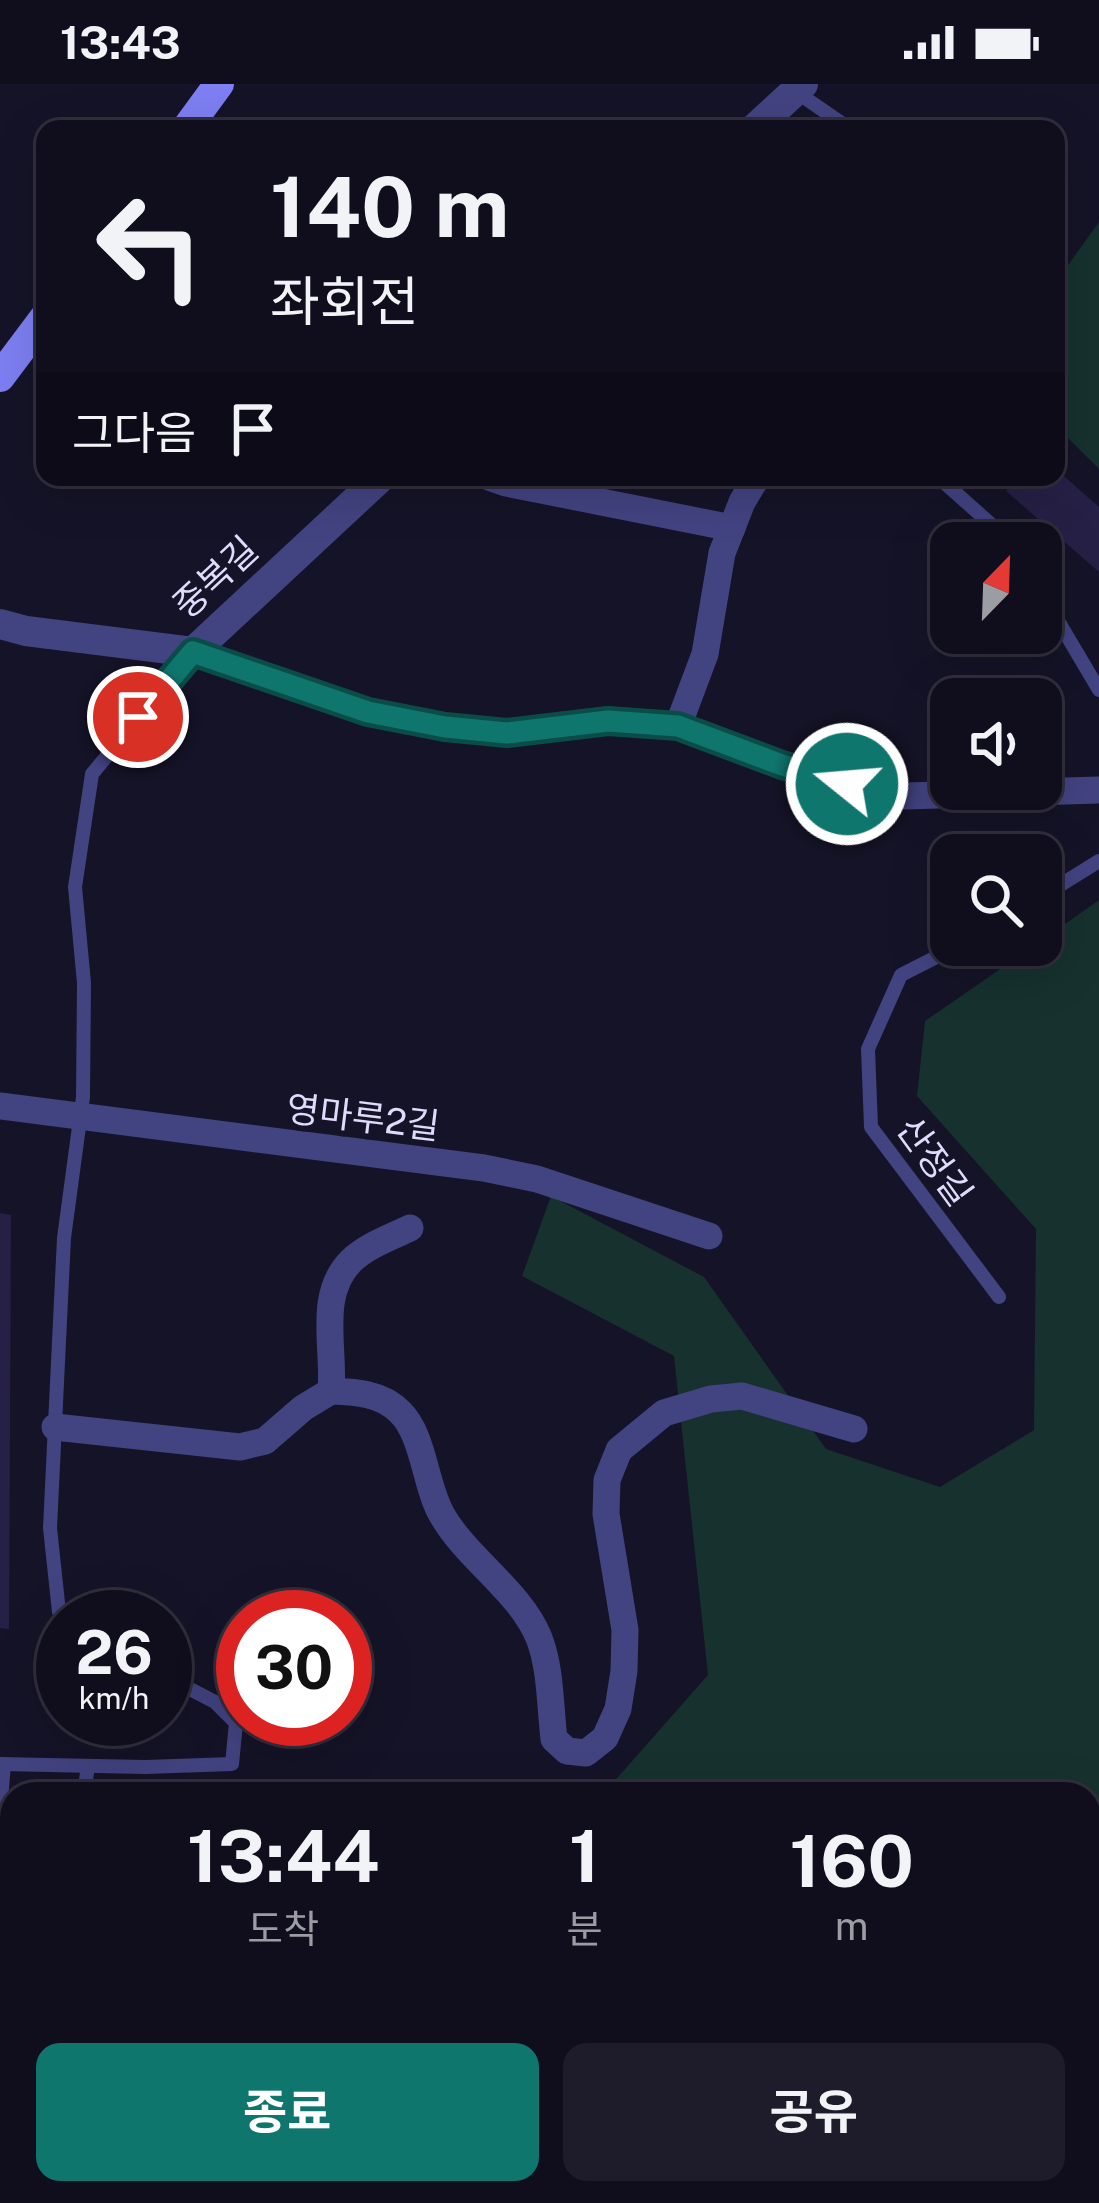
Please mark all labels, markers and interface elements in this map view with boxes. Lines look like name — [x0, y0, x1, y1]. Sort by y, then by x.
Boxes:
text: 13:43 — [60, 16, 181, 69]
text: 140 m — [270, 157, 509, 256]
icon: left — [72, 168, 228, 324]
text: 좌회전 — [270, 270, 419, 333]
icon: arrive — [220, 396, 286, 462]
text: 그다음 — [72, 406, 196, 459]
north arrow — [930, 522, 1062, 654]
map controls — [930, 522, 1062, 966]
street label: 중복길 — [164, 528, 266, 626]
pin — [87, 666, 189, 768]
button: sound — [930, 678, 1062, 810]
icon: arrive — [105, 684, 171, 750]
position arrow — [784, 721, 910, 847]
button: search — [930, 834, 1062, 966]
street label: 영마루2길 — [284, 1087, 442, 1147]
street label: 산정길 — [889, 1108, 981, 1214]
speed limit sign: 30 — [216, 1590, 372, 1746]
text: 26 — [75, 1617, 153, 1688]
text: km/h — [79, 1680, 149, 1716]
text: 13:44 — [187, 1814, 379, 1898]
text: 1 — [569, 1814, 600, 1898]
text: 160 — [789, 1819, 914, 1903]
text: m — [835, 1903, 869, 1949]
text: 도착 — [247, 1906, 319, 1952]
text: 분 — [566, 1906, 602, 1952]
button: 종료 — [36, 2043, 539, 2181]
button: 공유 — [563, 2043, 1065, 2181]

